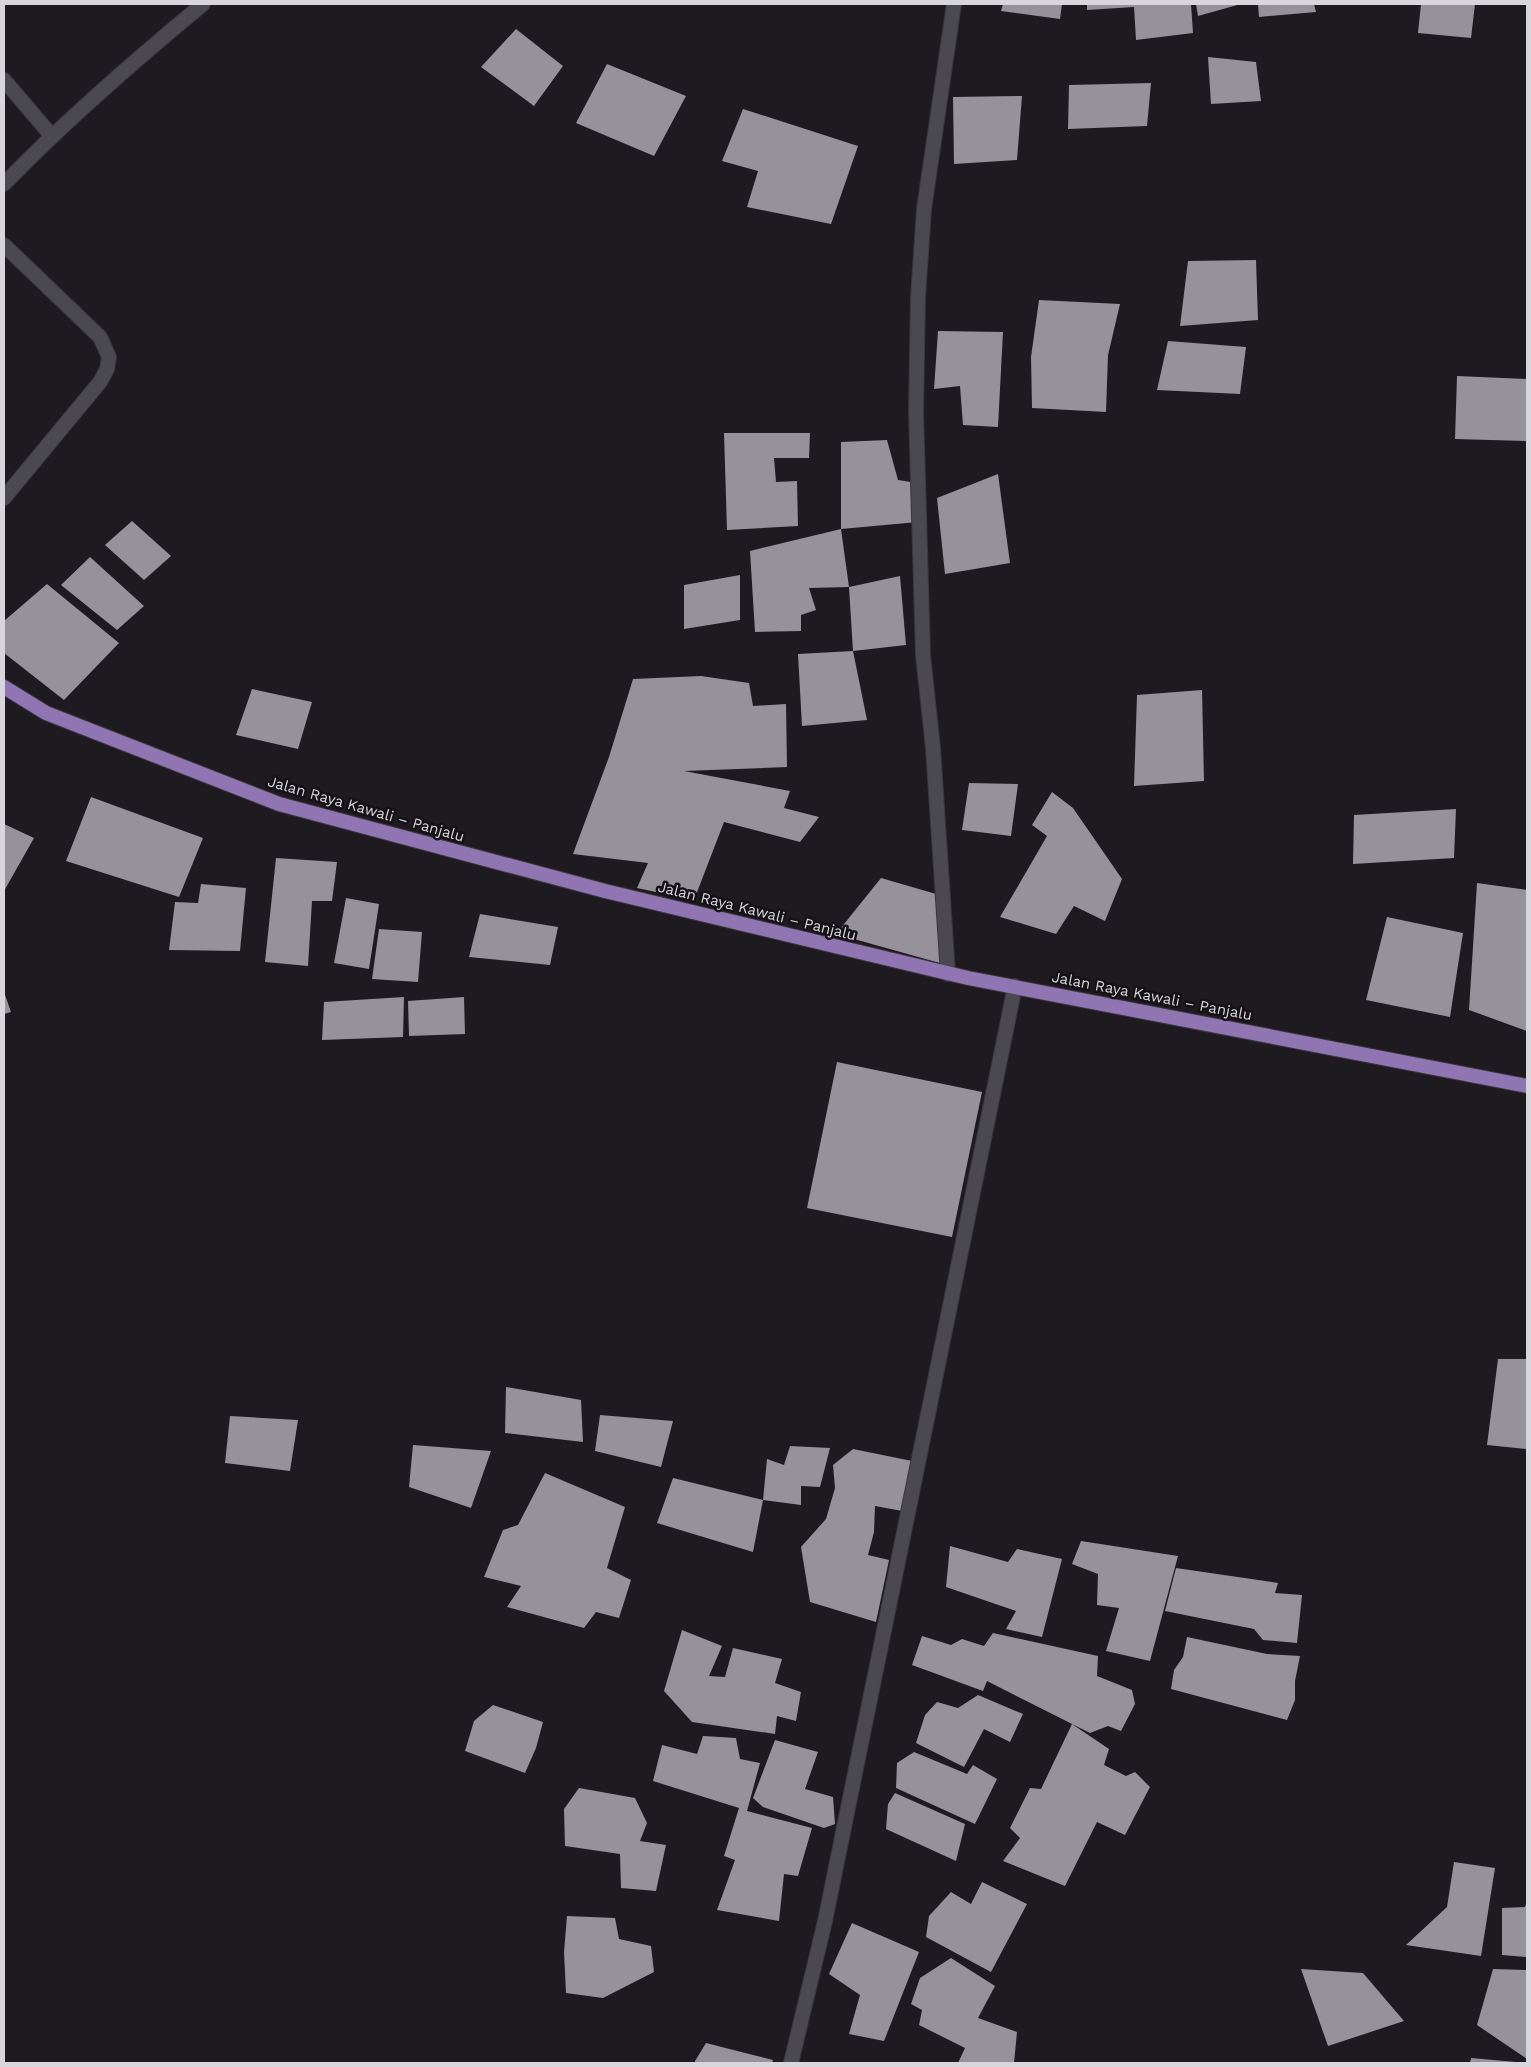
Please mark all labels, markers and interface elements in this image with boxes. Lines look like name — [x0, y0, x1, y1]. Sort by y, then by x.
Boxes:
street label: Jalan Raya Kawali – Panjalu — [266, 772, 466, 846]
street label: Jalan Raya Kawali – Panjalu — [656, 878, 858, 944]
street label: Jalan Raya Kawali – Panjalu — [1050, 968, 1254, 1024]

